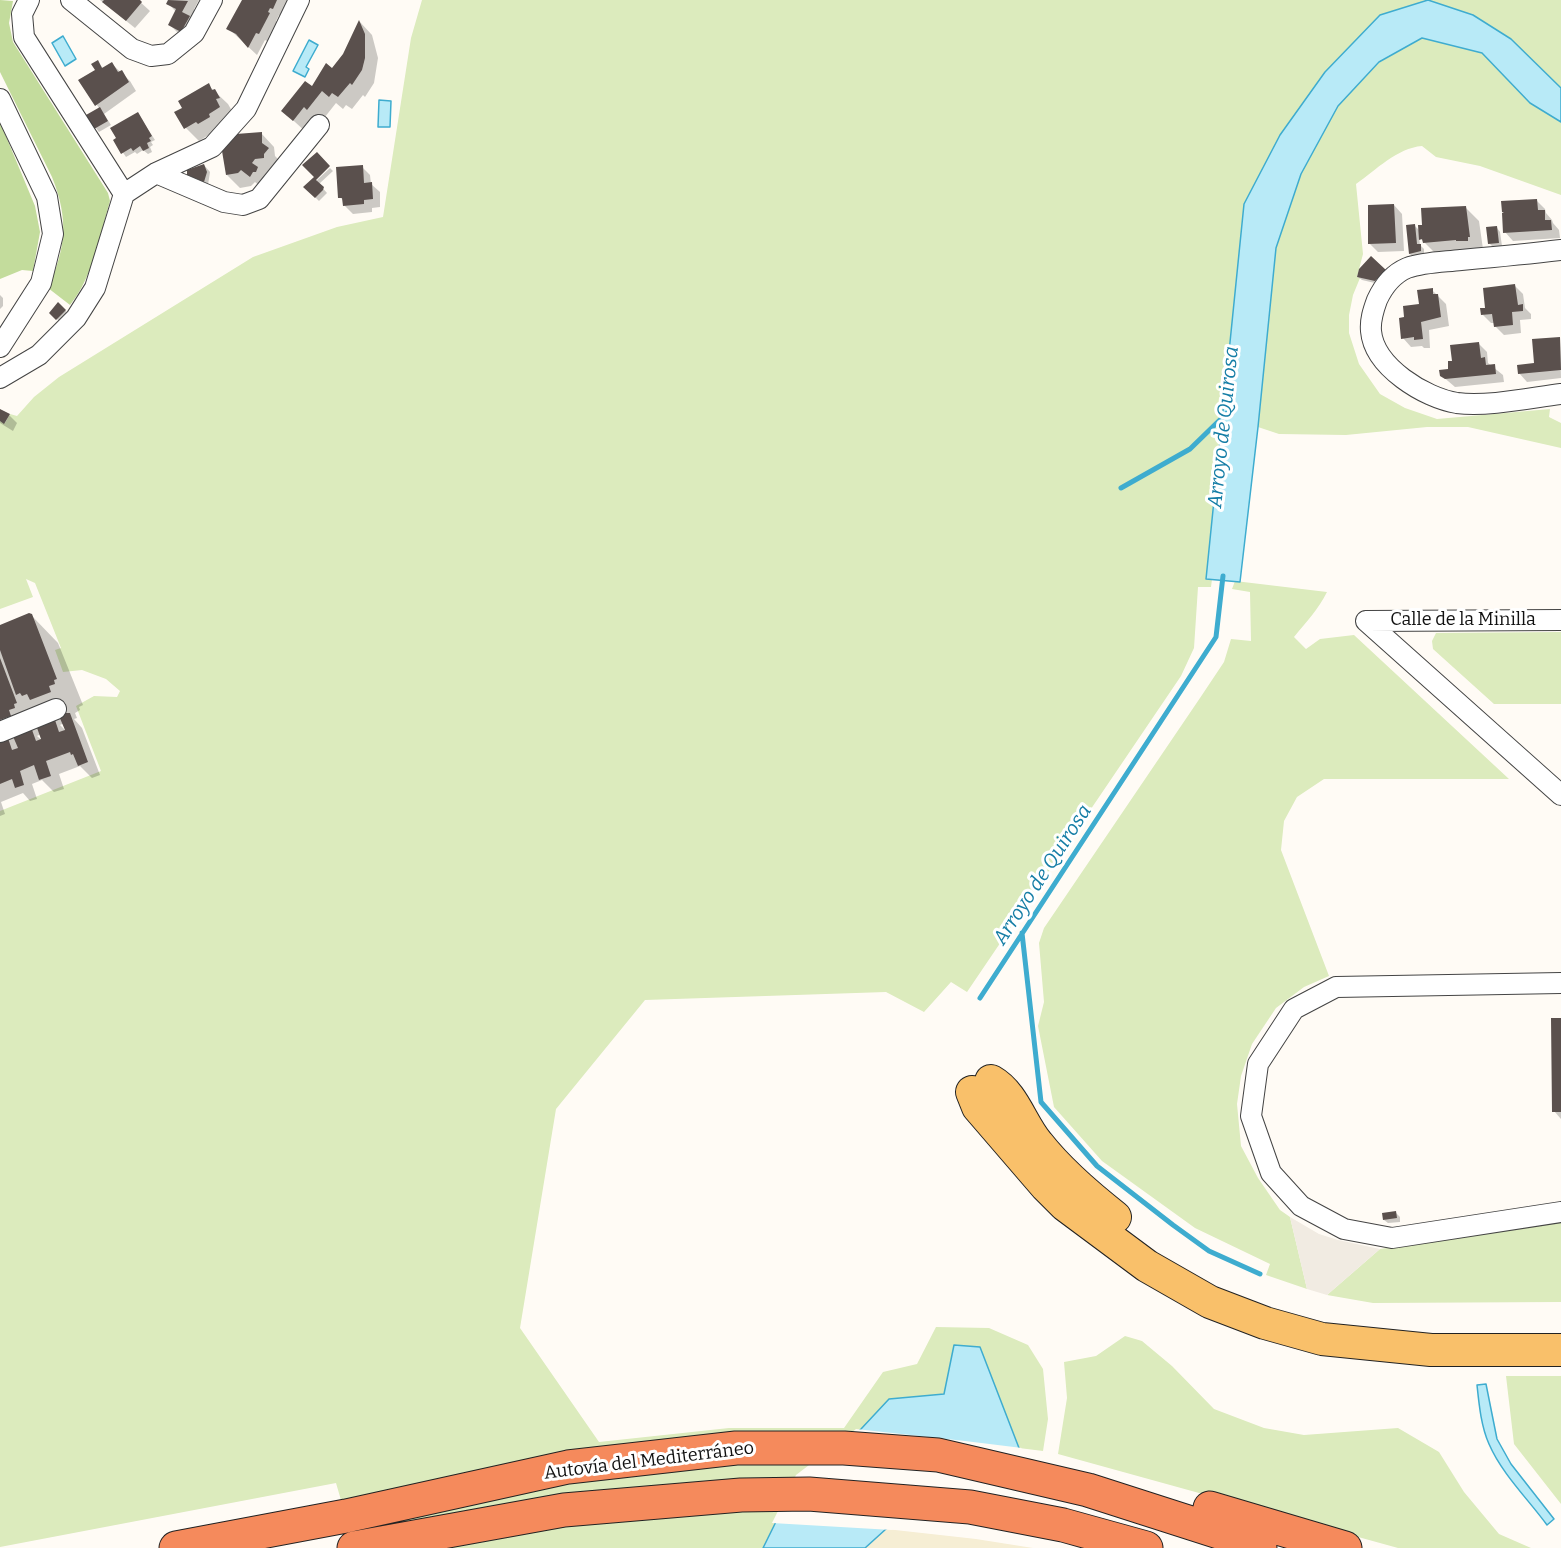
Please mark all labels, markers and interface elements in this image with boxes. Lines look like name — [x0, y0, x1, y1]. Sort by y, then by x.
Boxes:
water label: Arroyo de Quirosa — [1204, 345, 1244, 509]
street label: Calle de la Minilla — [1390, 609, 1536, 631]
water label: Arroyo de Quirosa — [989, 800, 1097, 950]
street label: Autovía del Mediterráneo — [543, 1437, 755, 1485]

